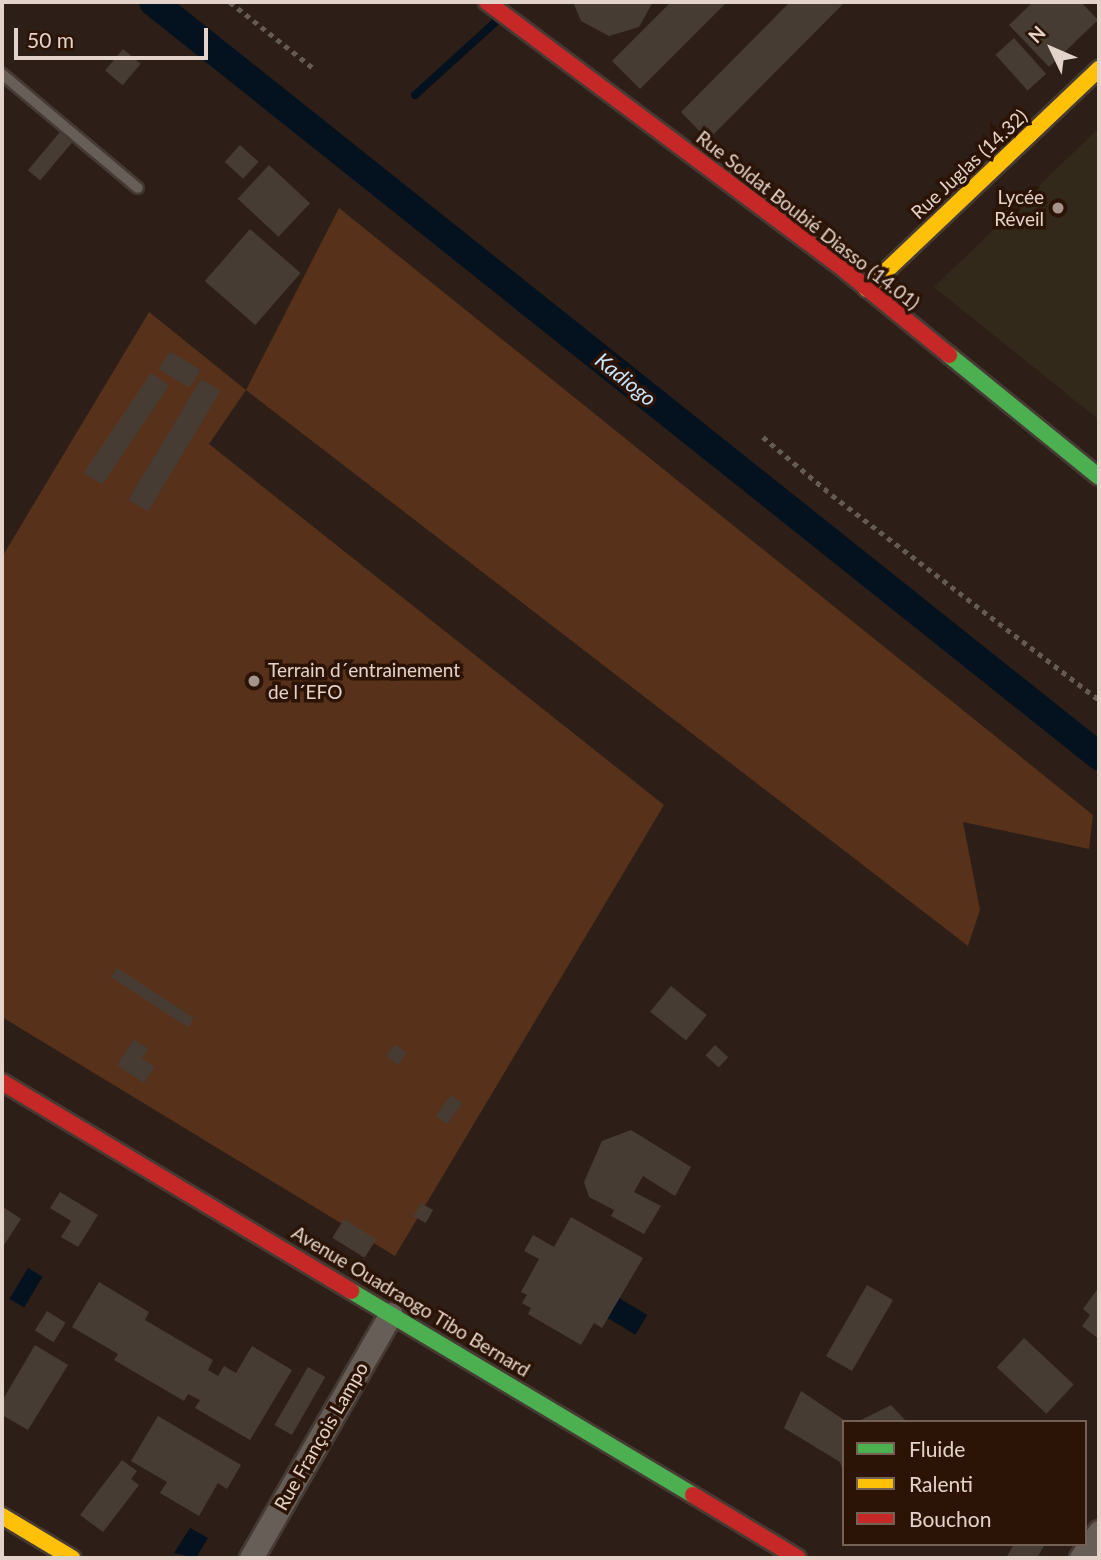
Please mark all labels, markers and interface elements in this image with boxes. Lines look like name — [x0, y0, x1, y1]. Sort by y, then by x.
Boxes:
scale bar — [18, 14, 212, 58]
north arrow — [1017, 14, 1087, 84]
text: N — [1023, 21, 1050, 47]
text: 50 m — [27, 27, 74, 52]
street label: Rue Juglas (14.32) — [906, 104, 1032, 224]
street label: Rue Soldat Boubié Diasso (14.01) — [692, 126, 924, 314]
place label: Lycée Réveil — [994, 186, 1044, 230]
marker: Lycée Réveil — [1050, 200, 1066, 216]
water label: Kadiogo — [591, 347, 661, 411]
place label: Terrain d´entrainement de l´EFO — [268, 659, 460, 703]
marker: Terrain d´entrainement de l´EFO — [246, 673, 262, 689]
street label: Avenue Ouadraogo Tibo Bernard — [288, 1221, 534, 1381]
street label: Rue François Lampo — [269, 1358, 373, 1514]
legend — [842, 1420, 1087, 1546]
text: Fluide — [909, 1436, 965, 1461]
text: Ralenti — [909, 1471, 973, 1496]
text: Bouchon — [909, 1506, 991, 1531]

